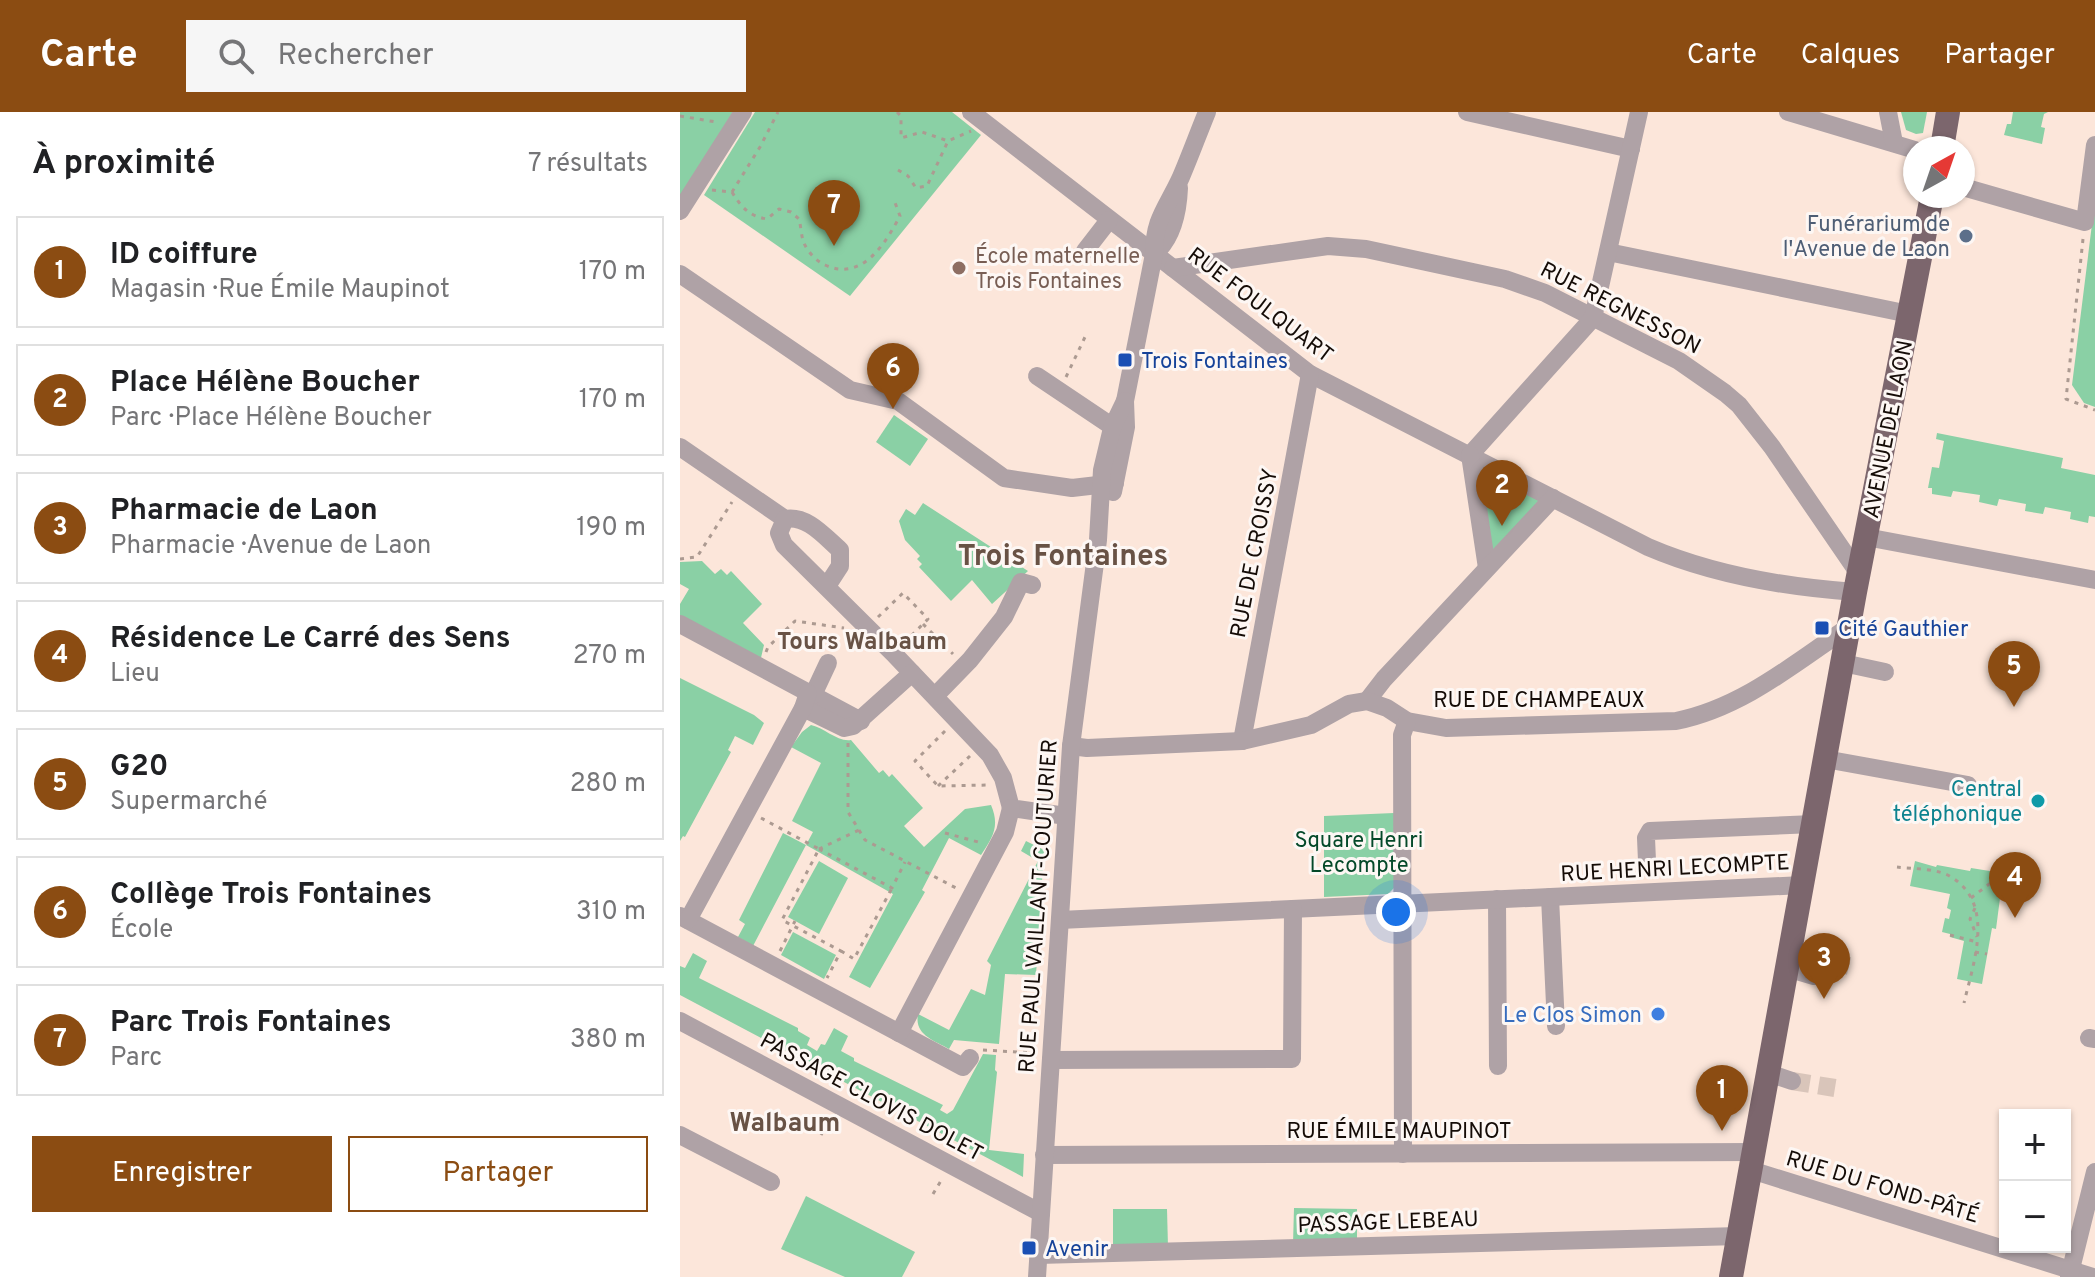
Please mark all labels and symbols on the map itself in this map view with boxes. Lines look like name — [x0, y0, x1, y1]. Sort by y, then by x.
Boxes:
north arrow — [1903, 136, 1975, 208]
pin: 7 — [808, 180, 860, 246]
place label: Funérarium de l'Avenue de Laon — [1783, 212, 1950, 264]
marker: Funérarium de l'Avenue de Laon — [1957, 227, 1975, 245]
place label: École maternelle Trois Fontaines — [975, 242, 1140, 296]
street label: RUE FOULQUART — [1181, 242, 1338, 370]
street label: RUE REGNESSON — [1535, 257, 1705, 361]
marker: École maternelle Trois Fontaines — [950, 259, 968, 277]
street label: AVENUE DE LAON — [1859, 338, 1920, 521]
pin: 6 — [867, 343, 919, 409]
place label: Trois Fontaines — [1141, 349, 1288, 376]
marker: Trois Fontaines — [1116, 351, 1134, 369]
pin: 2 — [1476, 460, 1528, 526]
street label: RUE DE CROISSY — [1226, 467, 1285, 640]
district label: Trois Fontaines — [958, 539, 1168, 576]
place label: Cité Gauthier — [1838, 617, 1969, 644]
marker: Cité Gauthier — [1813, 619, 1831, 637]
district label: Tours Walbaum — [777, 628, 947, 658]
pin: 5 — [1988, 641, 2040, 707]
street label: RUE DE CHAMPEAUX — [1433, 688, 1645, 715]
street label: RUE PAUL VAILLANT-COUTURIER — [1014, 738, 1065, 1074]
place label: Central téléphonique — [1893, 777, 2022, 829]
marker: Central téléphonique — [2029, 792, 2047, 810]
park label: Square Henri Lecompte — [1295, 828, 1423, 880]
street label: RUE HENRI LECOMPTE — [1560, 850, 1790, 889]
pin: 4 — [1989, 852, 2041, 918]
your location — [1376, 892, 1416, 932]
pin: 3 — [1798, 933, 1850, 999]
place label: Le Clos Simon — [1503, 1003, 1642, 1030]
marker: Le Clos Simon — [1649, 1005, 1667, 1023]
street label: PASSAGE CLOVIS DOLET — [755, 1028, 987, 1168]
pin: 1 — [1696, 1065, 1748, 1131]
district label: Walbaum — [730, 1108, 840, 1141]
street label: RUE ÉMILE MAUPINOT — [1286, 1117, 1512, 1146]
street label: RUE DU FOND-PÂTÉ — [1782, 1144, 1983, 1231]
street label: PASSAGE LEBEAU — [1297, 1207, 1479, 1240]
place label: Avenir — [1045, 1237, 1109, 1264]
marker: Avenir — [1020, 1239, 1038, 1257]

